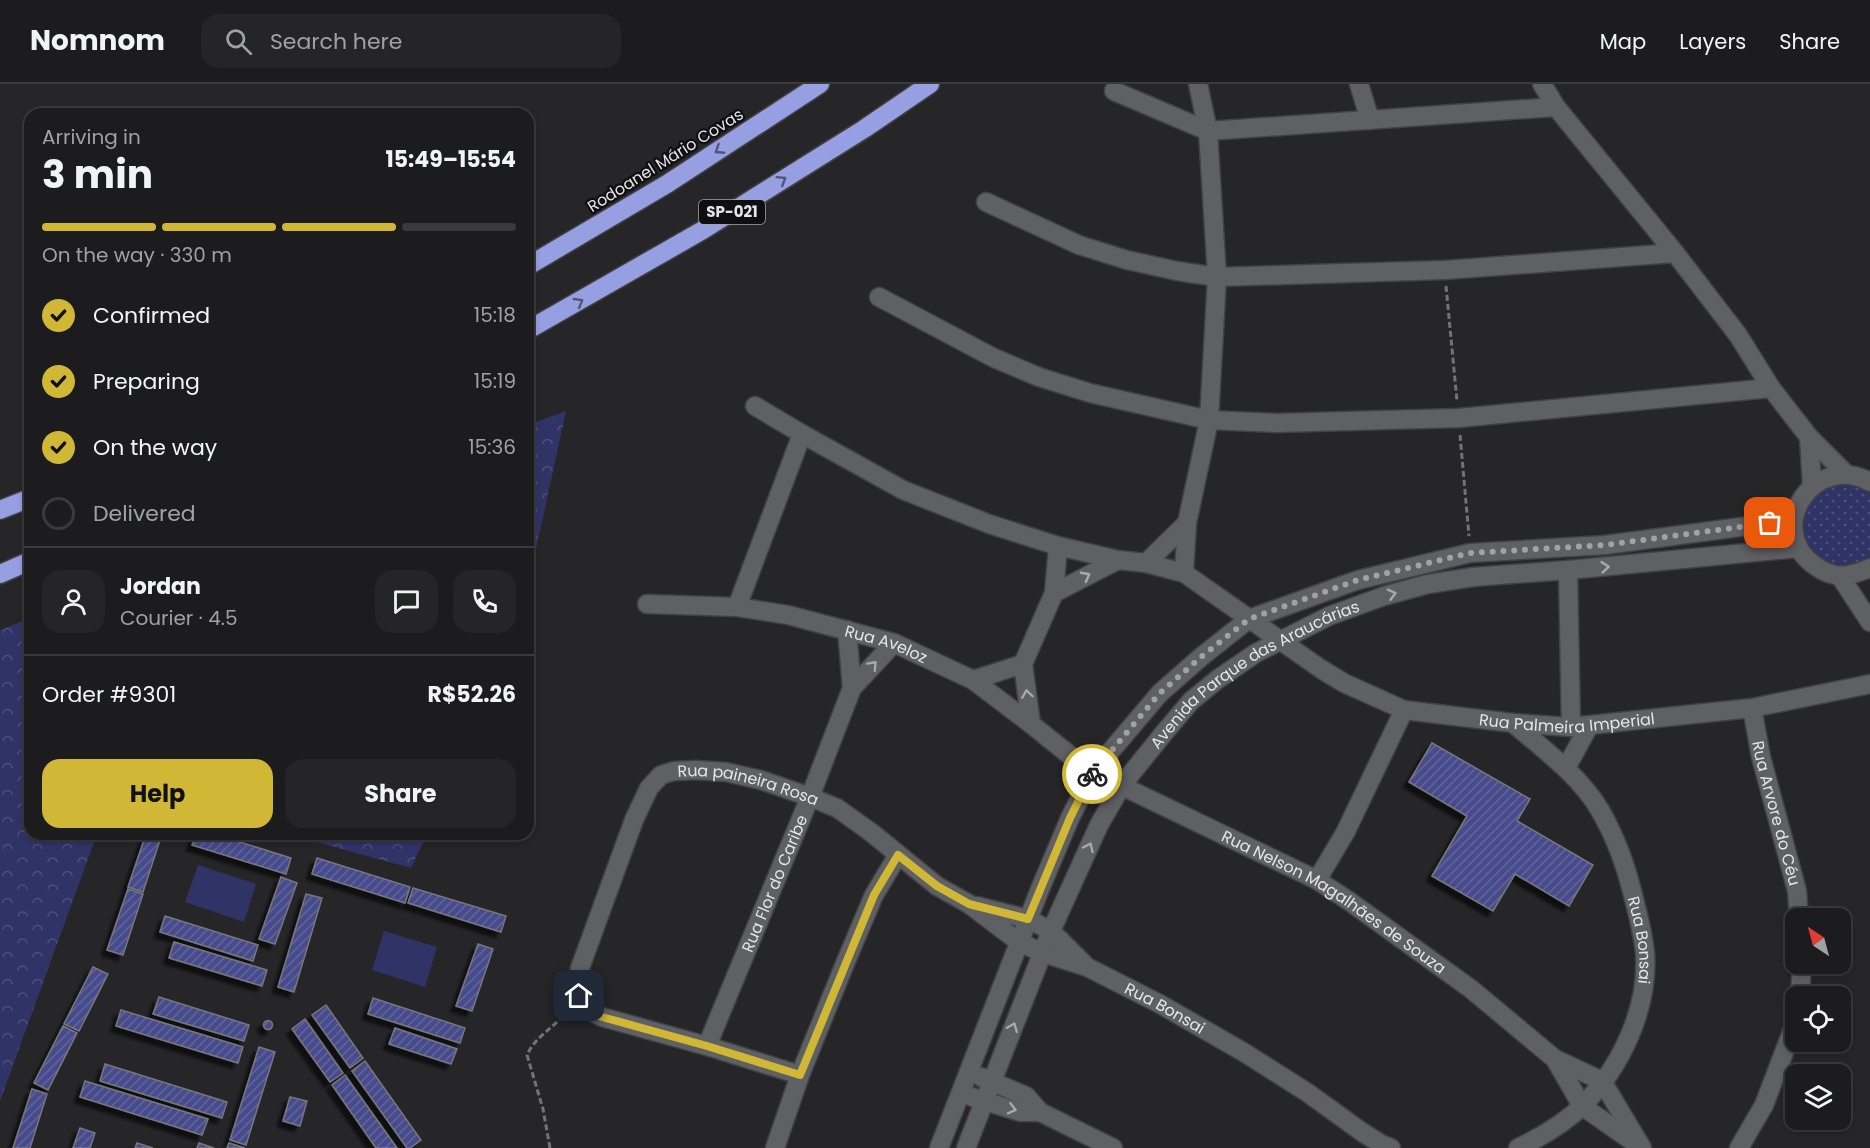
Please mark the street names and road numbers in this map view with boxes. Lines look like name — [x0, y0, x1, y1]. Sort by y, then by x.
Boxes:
street label: Rodoanel Mário Covas — [583, 103, 748, 218]
road number: SP-021 — [699, 200, 765, 224]
street label: Avenida Parque das Araucárias — [1145, 595, 1363, 754]
street label: Rua Aveloz — [842, 619, 931, 669]
street label: Rua Palmeira Imperial — [1478, 707, 1656, 739]
street label: Rua Arvore do Céu — [1746, 739, 1806, 888]
street label: Rua paineira Rosa — [677, 759, 822, 811]
street label: Rua Flor do Caribe — [736, 811, 813, 956]
street label: Rua Nelson Magalhães de Souza — [1218, 825, 1451, 979]
street label: Rua Bonsai — [1622, 894, 1656, 985]
street label: Rua Bonsai — [1121, 977, 1209, 1040]

